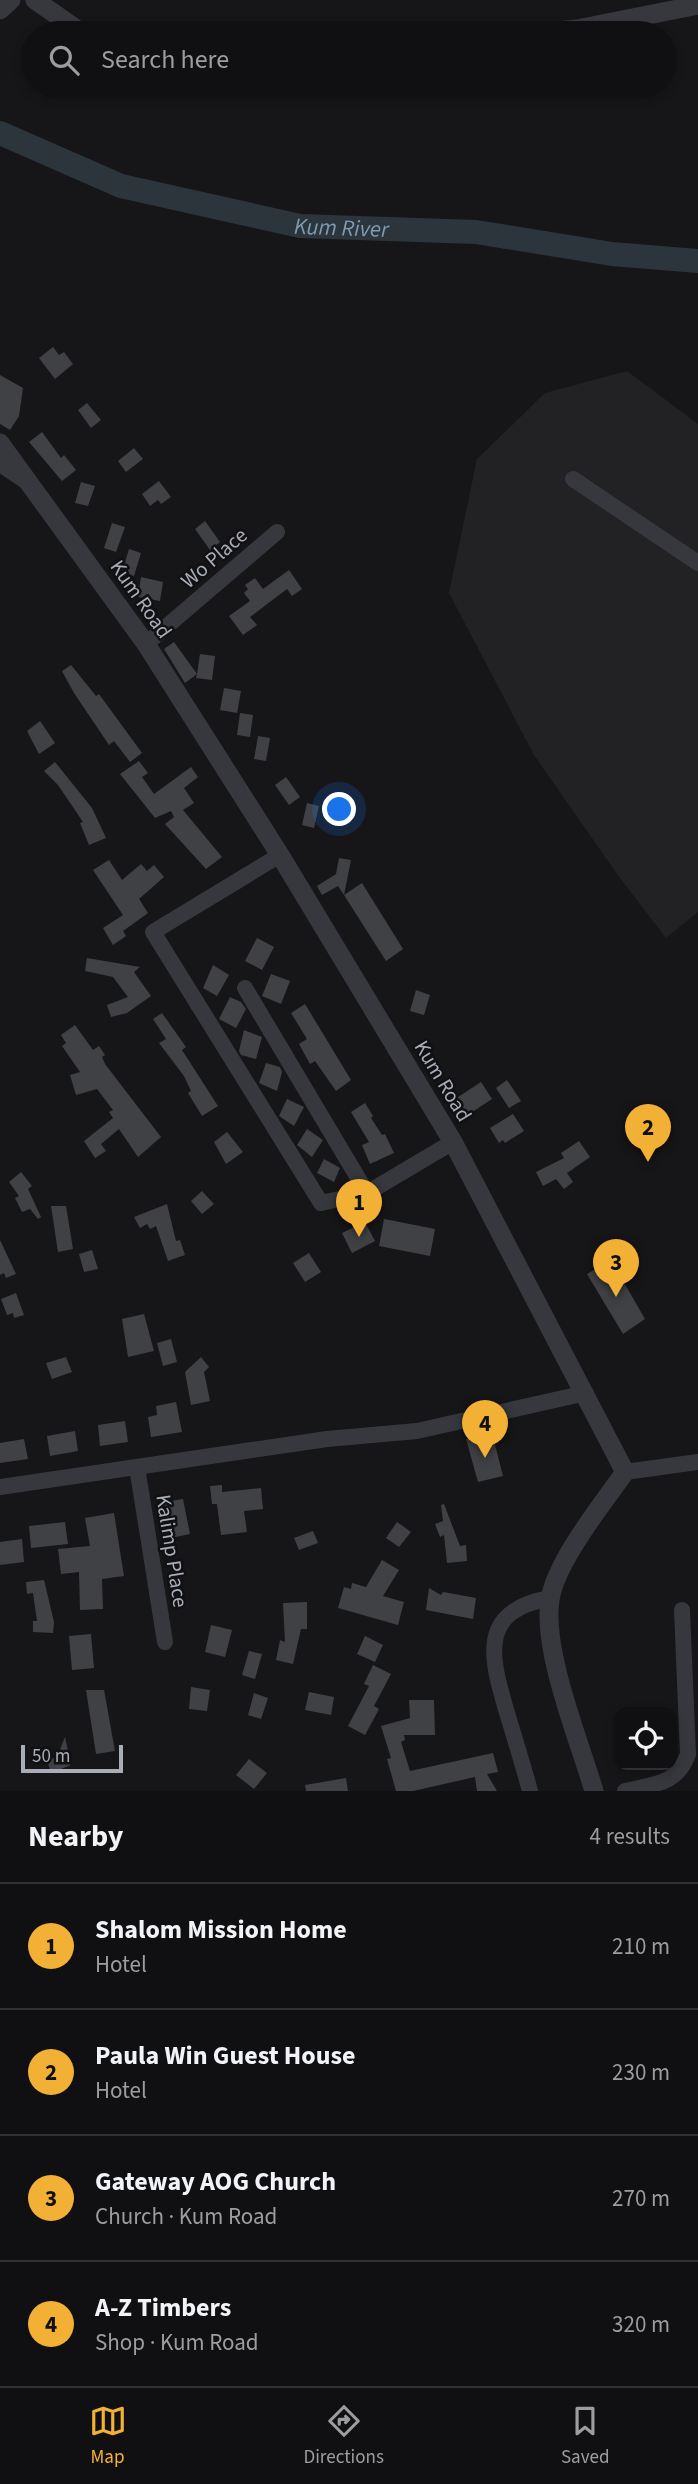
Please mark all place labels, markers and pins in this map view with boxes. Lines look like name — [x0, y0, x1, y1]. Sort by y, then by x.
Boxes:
pin: 2 — [625, 1104, 671, 1162]
pin: 1 — [336, 1179, 382, 1237]
pin: 3 — [593, 1239, 639, 1297]
pin: 4 — [462, 1400, 508, 1458]

